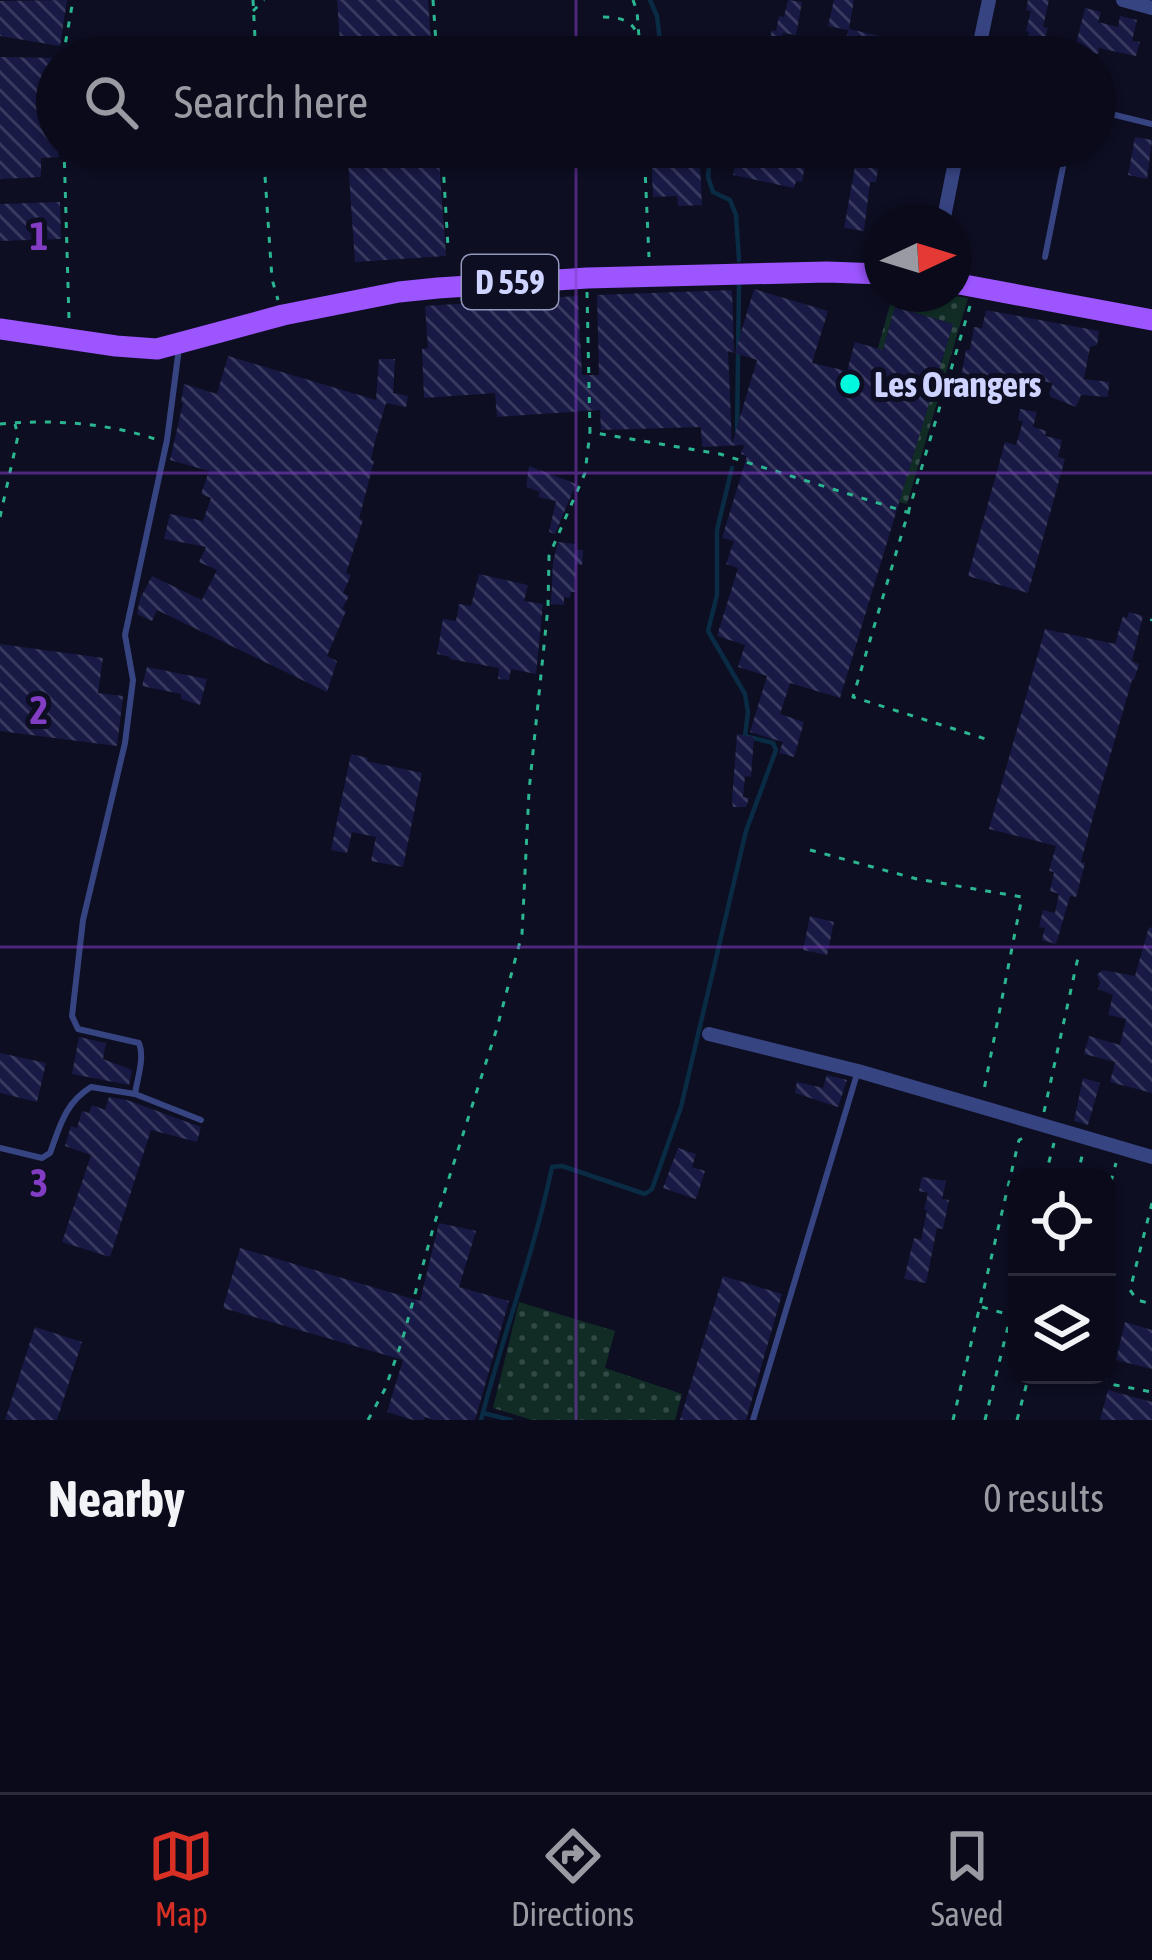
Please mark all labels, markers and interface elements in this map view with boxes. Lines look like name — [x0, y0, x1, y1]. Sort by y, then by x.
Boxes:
search box — [36, 36, 1116, 168]
icon: search — [78, 69, 144, 135]
text: Search here — [174, 76, 368, 128]
north arrow — [864, 204, 972, 312]
text: 1 — [30, 214, 48, 258]
road number: D 559 — [462, 255, 558, 309]
place label: Les Orangers — [874, 363, 1042, 405]
marker: Les Orangers — [837, 371, 863, 397]
text: 2 — [30, 688, 48, 732]
text: 3 — [30, 1161, 48, 1205]
map controls — [1008, 1168, 1116, 1384]
button: locate — [1008, 1168, 1116, 1276]
button: layers — [1008, 1276, 1116, 1384]
text: Nearby — [48, 1469, 185, 1528]
text: 0 results — [983, 1476, 1104, 1520]
tab: Map — [148, 1823, 214, 1933]
tab: Directions — [511, 1823, 634, 1933]
tab: Saved — [931, 1823, 1004, 1933]

